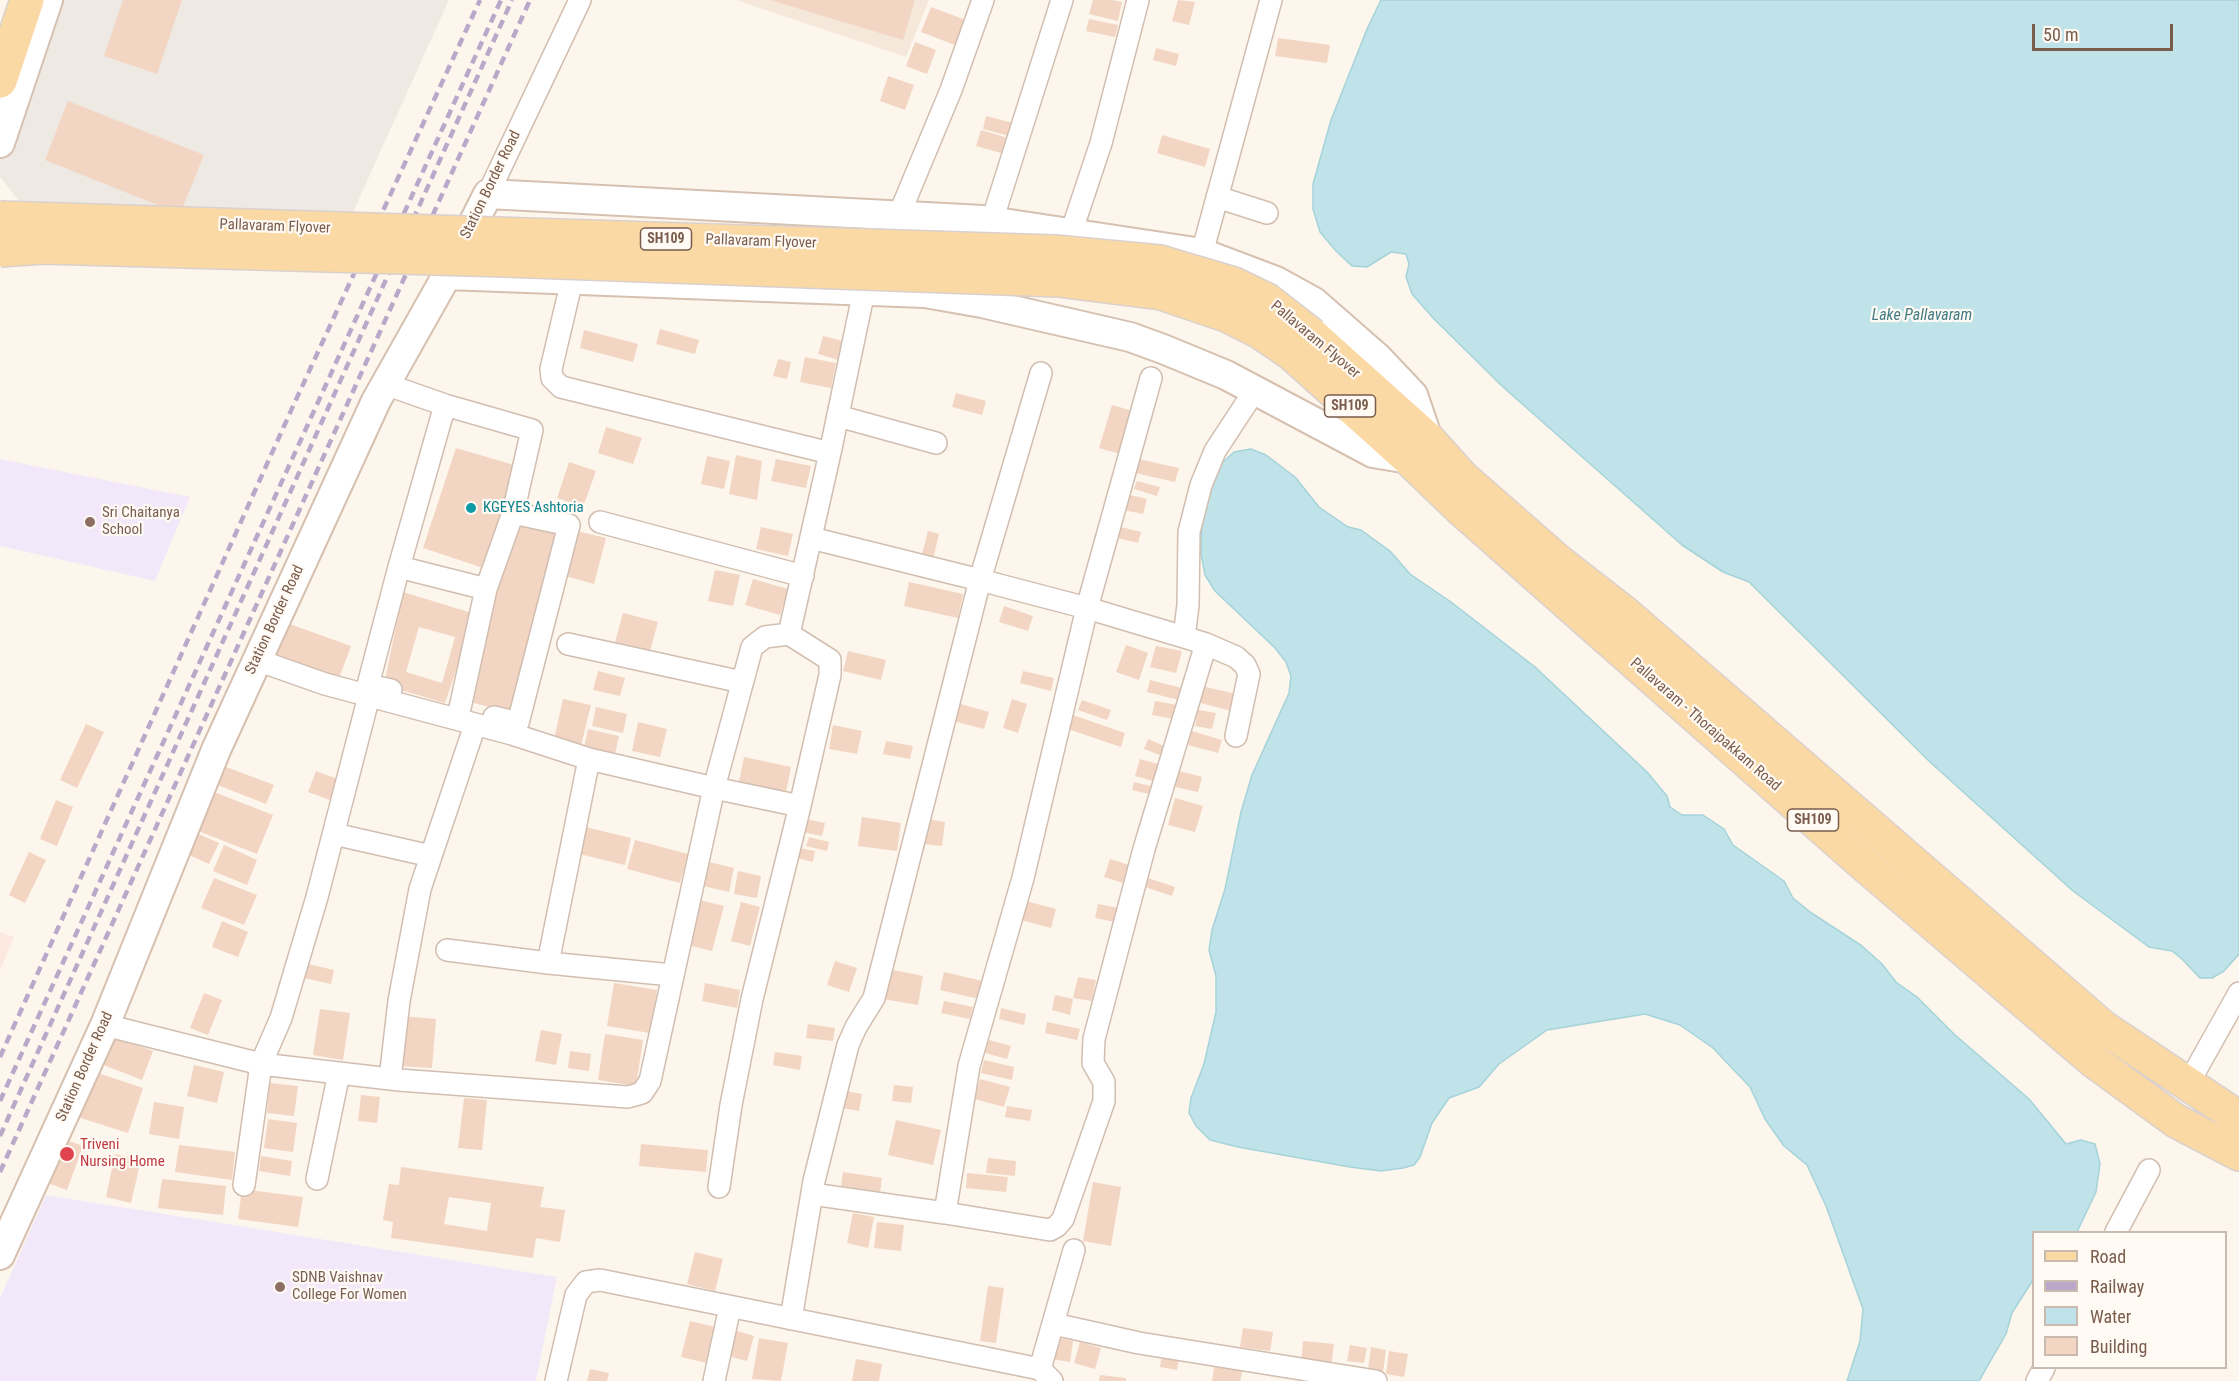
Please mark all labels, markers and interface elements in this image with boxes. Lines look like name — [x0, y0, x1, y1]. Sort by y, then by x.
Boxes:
scale bar — [2035, 12, 2176, 50]
text: 50 m — [2043, 24, 2078, 45]
street label: Station Border Road — [457, 128, 525, 242]
street label: Pallavaram Flyover — [219, 216, 331, 238]
road number: SH109 — [640, 228, 692, 250]
street label: Pallavaram Flyover — [705, 231, 817, 253]
street label: Pallavaram Flyover — [1267, 297, 1363, 383]
water label: Lake Pallavaram — [1872, 306, 1972, 326]
road number: SH109 — [1324, 395, 1376, 417]
place label: KGEYES Ashtoria — [483, 499, 584, 517]
marker: KGEYES Ashtoria — [464, 501, 478, 515]
place label: Sri Chaitanya School — [102, 504, 180, 539]
marker: Sri Chaitanya School — [83, 515, 97, 529]
street label: Station Border Road — [242, 563, 308, 677]
street label: Pallavaram - Thoraipakkam Road — [1626, 655, 1784, 795]
road number: SH109 — [1788, 809, 1838, 831]
street label: Station Border Road — [53, 1009, 117, 1125]
place label: Triveni Nursing Home — [80, 1136, 165, 1171]
marker: Triveni Nursing Home — [58, 1145, 76, 1163]
legend — [2032, 1231, 2227, 1369]
text: Road — [2090, 1246, 2126, 1267]
place label: SDNB Vaishnav College For Women — [292, 1269, 407, 1304]
text: Railway — [2090, 1276, 2144, 1297]
marker: SDNB Vaishnav College For Women — [273, 1280, 287, 1294]
text: Water — [2090, 1306, 2131, 1327]
text: Building — [2090, 1336, 2147, 1357]

